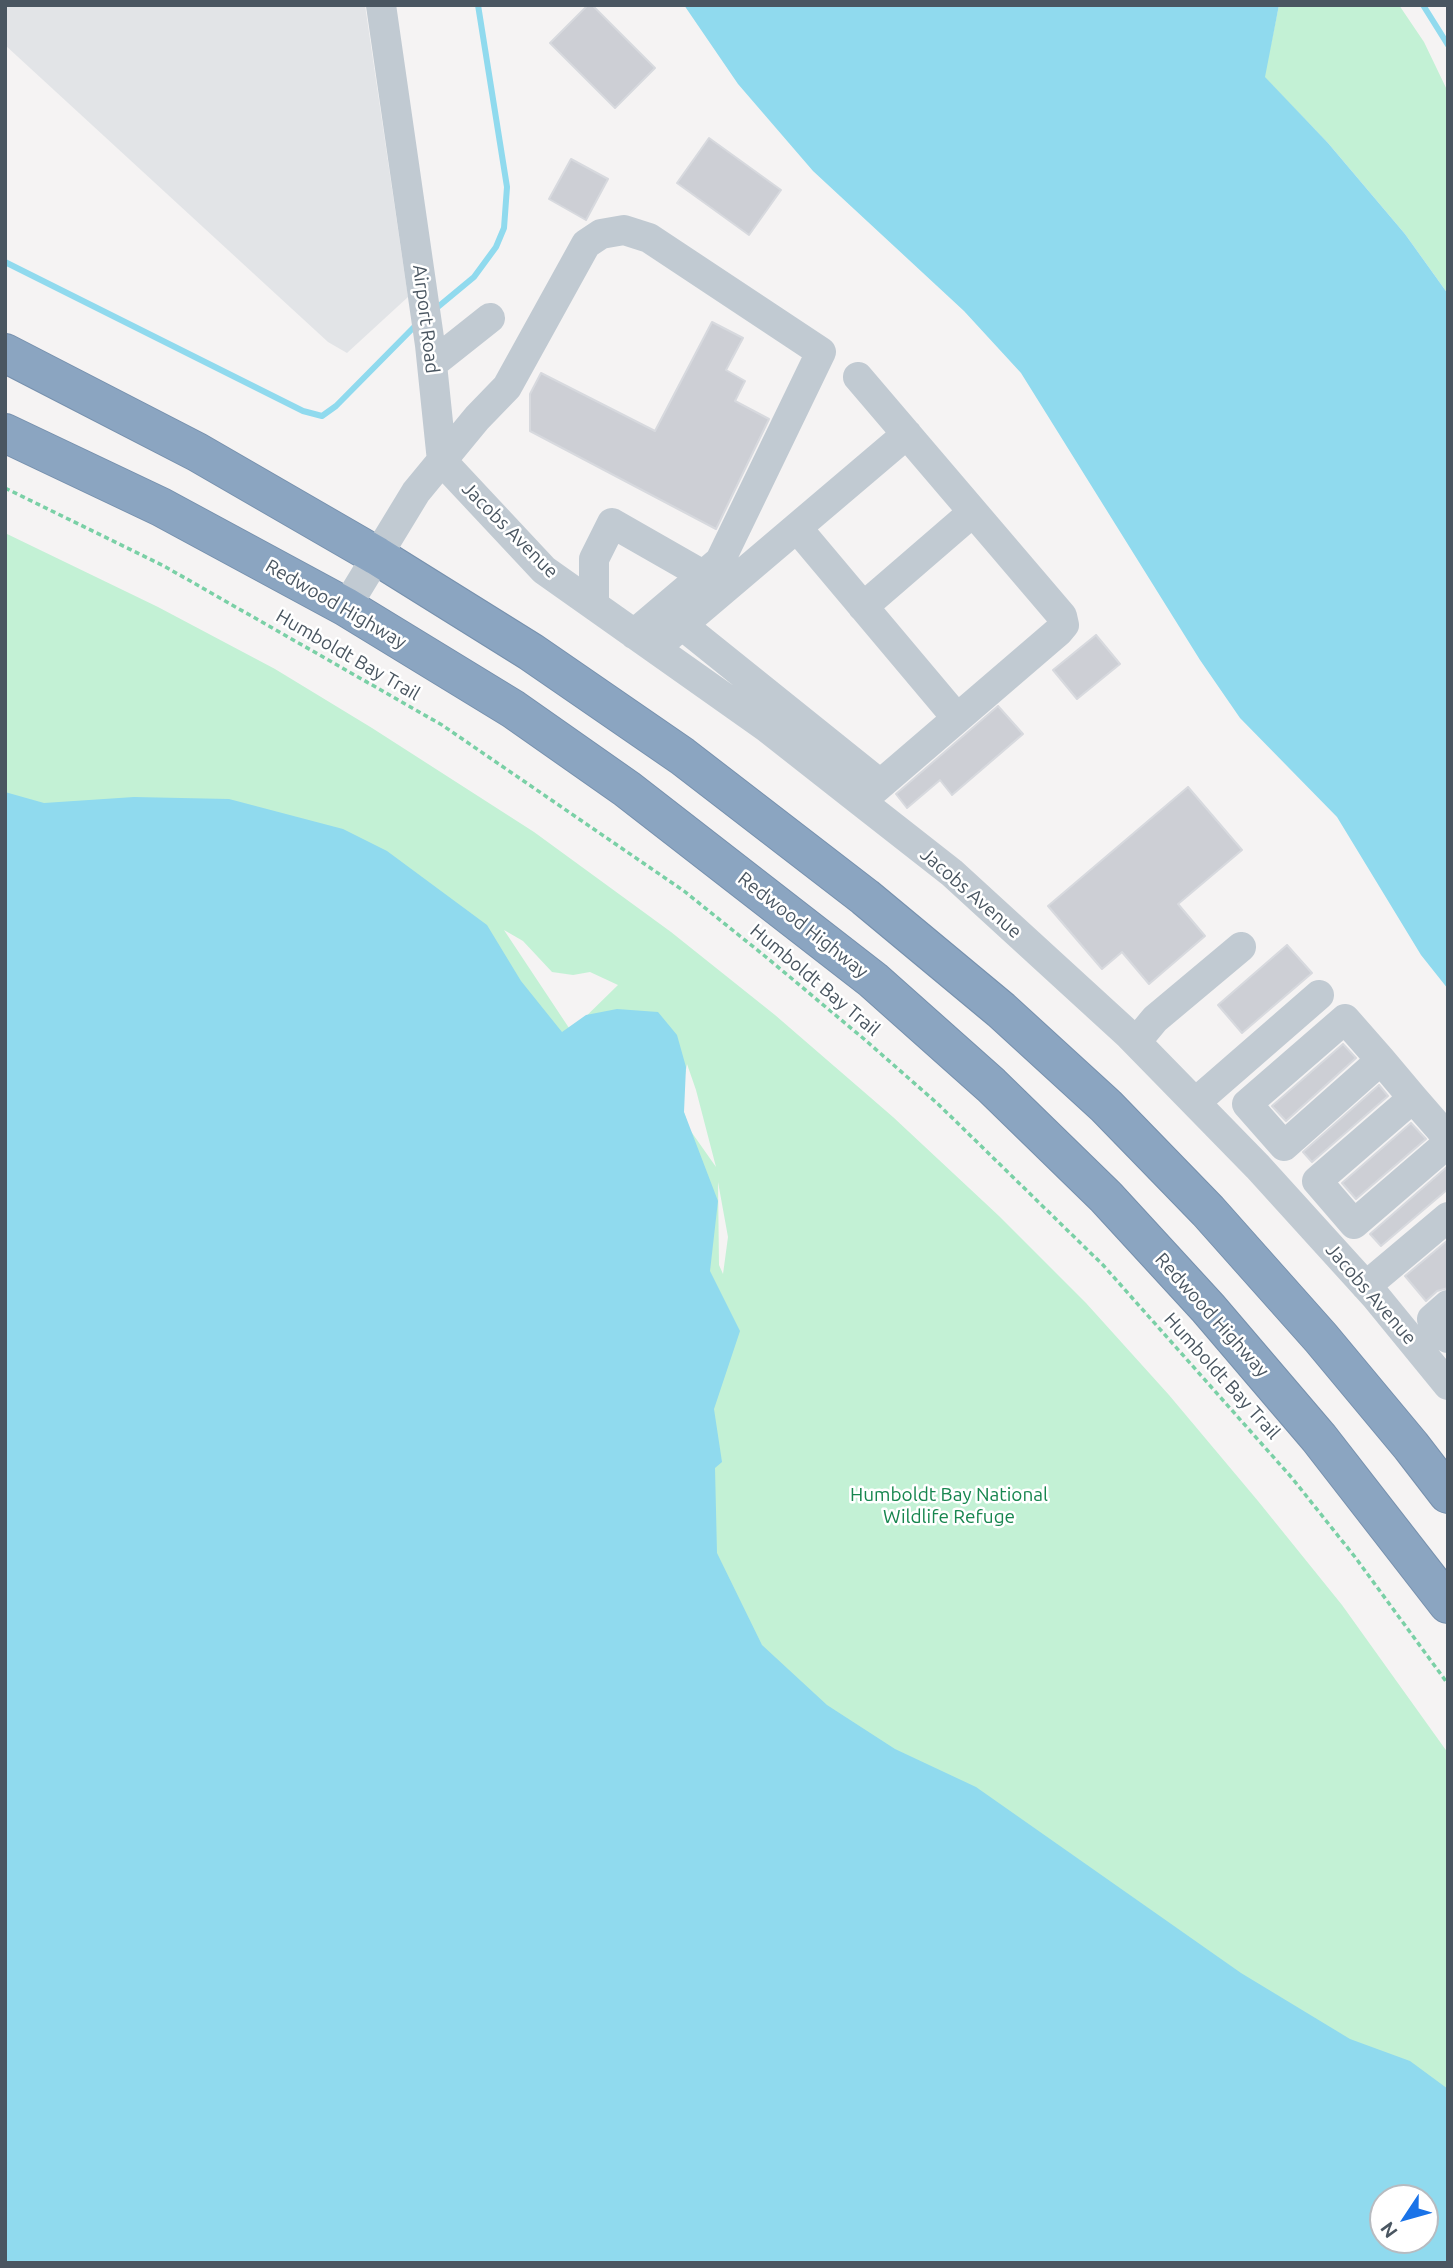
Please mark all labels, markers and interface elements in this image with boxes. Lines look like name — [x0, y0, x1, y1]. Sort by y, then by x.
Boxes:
street label: Airport Road — [408, 263, 444, 375]
street label: Jacobs Avenue — [457, 477, 563, 583]
street label: Redwood Highway — [261, 554, 411, 654]
street label: Humboldt Bay Trail — [272, 605, 424, 705]
street label: Jacobs Avenue — [916, 843, 1026, 943]
street label: Redwood Highway — [733, 867, 873, 983]
street label: Humboldt Bay Trail — [745, 919, 885, 1041]
street label: Jacobs Avenue — [1321, 1239, 1421, 1349]
street label: Redwood Highway — [1150, 1248, 1274, 1382]
street label: Humboldt Bay Trail — [1159, 1308, 1285, 1444]
park label: Humboldt Bay National Wildlife Refuge — [850, 1484, 1048, 1528]
north arrow — [1369, 2184, 1439, 2254]
text: N — [1376, 2218, 1402, 2242]

